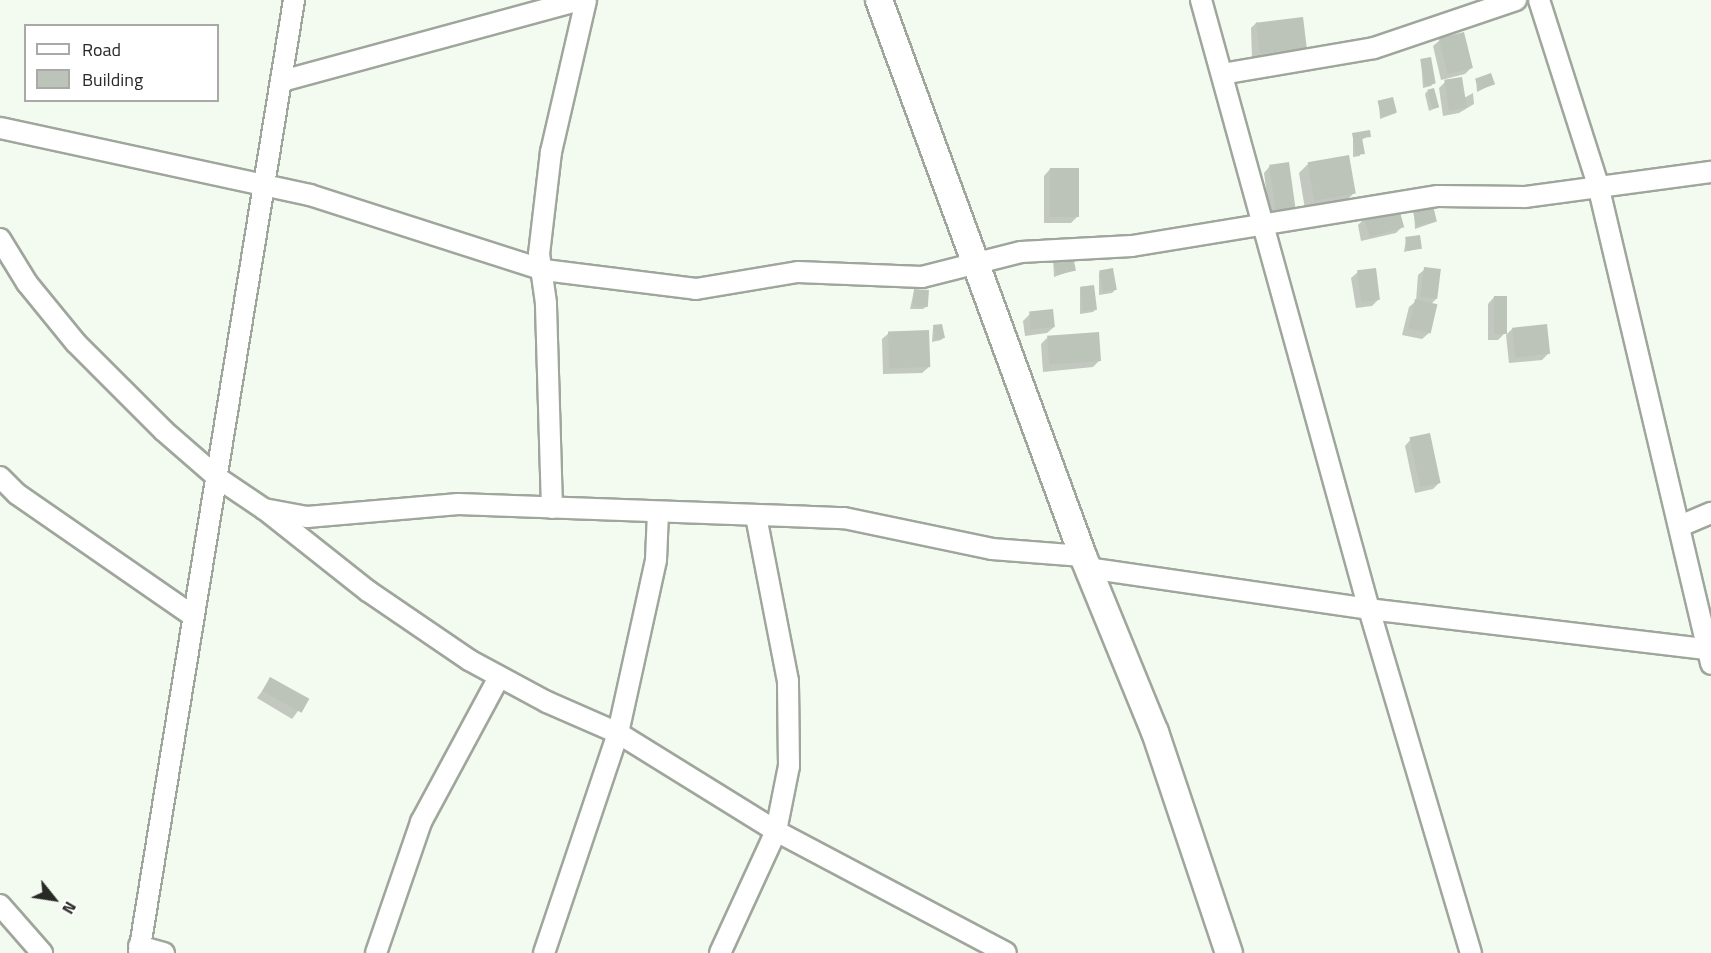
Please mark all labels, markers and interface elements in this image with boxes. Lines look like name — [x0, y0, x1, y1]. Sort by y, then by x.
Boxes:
legend — [24, 24, 219, 102]
text: Road — [82, 36, 121, 63]
text: Building — [82, 66, 143, 93]
north arrow — [24, 869, 84, 929]
text: N — [56, 897, 83, 919]

